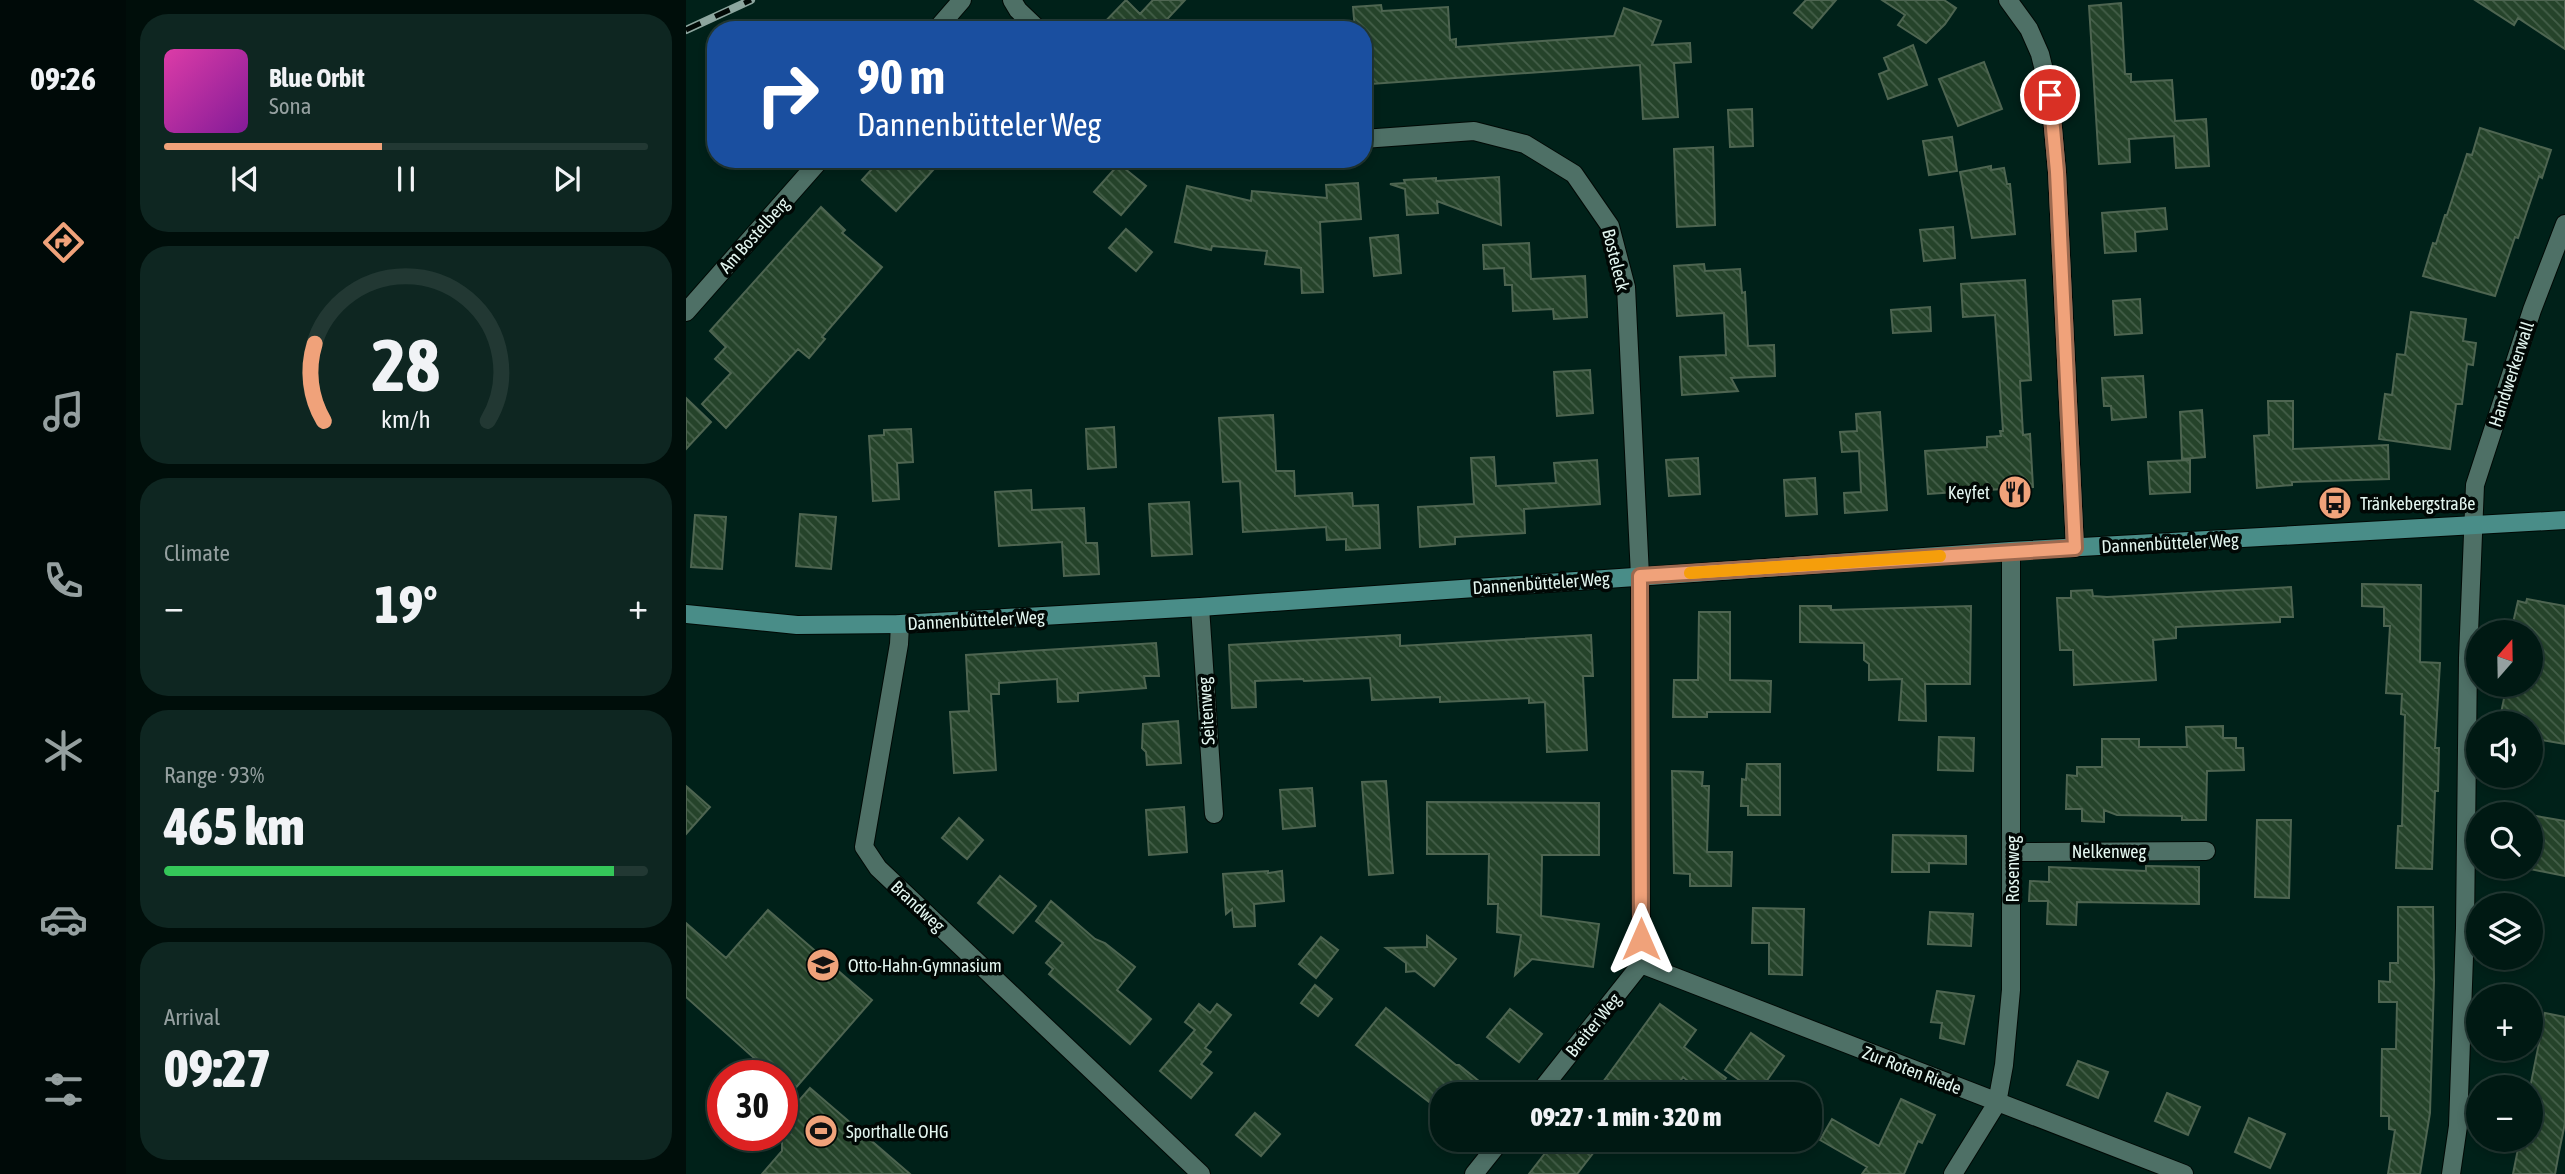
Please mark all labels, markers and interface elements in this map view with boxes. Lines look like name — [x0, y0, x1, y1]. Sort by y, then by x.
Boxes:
text: 90 m — [857, 48, 945, 104]
icon: right — [742, 49, 833, 140]
text: 09:26 — [30, 60, 96, 97]
text: Blue Orbit — [269, 63, 365, 93]
pin — [2020, 65, 2080, 125]
icon: arrive — [2031, 76, 2069, 114]
text: Sona — [269, 93, 311, 119]
text: Dannenbütteler Weg — [857, 106, 1101, 143]
icon: previous — [226, 160, 264, 198]
icon: pause — [387, 160, 425, 198]
icon: next — [548, 160, 586, 198]
street label: Am Bostelberg — [714, 193, 794, 277]
icon: directions — [39, 218, 88, 267]
street label: Bosteleck — [1598, 227, 1634, 294]
street label: Handwerkerwall — [2484, 318, 2538, 429]
text: 28 — [372, 323, 440, 406]
icon: music — [39, 387, 88, 436]
text: km/h — [381, 405, 431, 433]
restaurant icon: Keyfet — [1996, 473, 2034, 511]
place label: Keyfet — [1948, 482, 1990, 503]
bus stop icon: Tränkebergstraße — [2316, 484, 2354, 522]
place label: Tränkebergstraße — [2360, 493, 2475, 514]
street label: Dannenbütteler Weg — [2101, 529, 2239, 557]
text: Climate — [164, 540, 230, 566]
icon: phone — [39, 556, 88, 605]
street label: Dannenbütteler Weg — [1472, 568, 1611, 598]
text: 19° — [374, 574, 438, 634]
text: − — [164, 584, 184, 627]
text: + — [628, 584, 648, 627]
street label: Dannenbütteler Weg — [907, 606, 1045, 634]
north arrow — [2466, 620, 2543, 696]
map controls — [2466, 620, 2543, 1152]
street label: Seitenweg — [1193, 676, 1219, 746]
button: sound — [2466, 711, 2543, 788]
icon: climate — [39, 726, 88, 775]
text: Range · 93% — [164, 762, 264, 788]
text: 465 km — [164, 796, 305, 856]
button: search — [2466, 802, 2543, 879]
street label: Rosenweg — [2002, 835, 2023, 903]
street label: Nelkenweg — [2072, 841, 2147, 862]
street label: Brandweg — [887, 876, 949, 936]
button: layers — [2466, 893, 2543, 970]
icon: car — [39, 895, 88, 944]
position arrow — [1604, 902, 1678, 976]
school or university icon: Otto-Hahn-Gymnasium — [804, 946, 842, 984]
place label: Otto-Hahn-Gymnasium — [848, 955, 1002, 976]
button: + — [2466, 984, 2543, 1061]
street label: Breiter Weg — [1561, 989, 1625, 1061]
text: Arrival — [164, 1004, 220, 1030]
text: 09:27 — [164, 1038, 271, 1098]
street label: Zur Roten Riede — [1860, 1042, 1964, 1098]
speed limit sign: 30 — [707, 1060, 798, 1151]
icon: filters — [39, 1065, 88, 1114]
button: − — [2466, 1075, 2543, 1152]
text: 09:27 · 1 min · 320 m — [1531, 1102, 1721, 1132]
sports icon: Sporthalle OHG — [802, 1112, 840, 1150]
place label: Sporthalle OHG — [846, 1121, 948, 1142]

